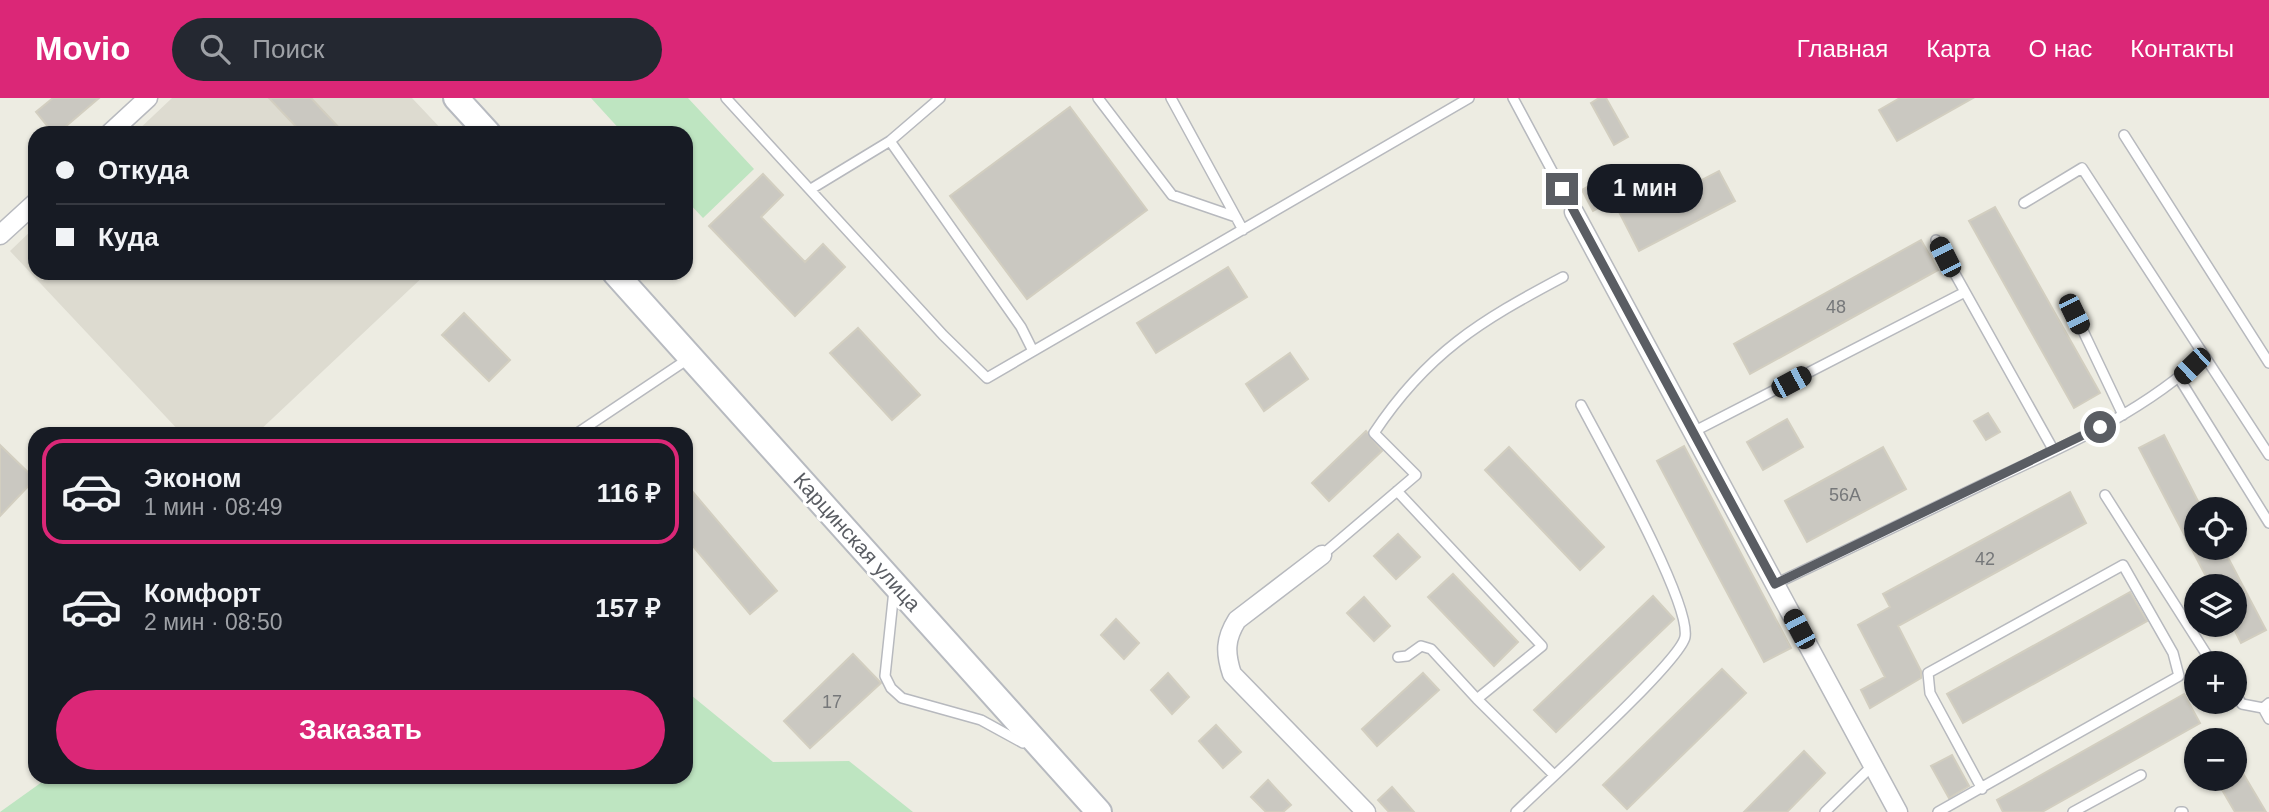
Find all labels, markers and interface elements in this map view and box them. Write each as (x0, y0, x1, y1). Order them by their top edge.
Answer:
search box (172, 18, 662, 81)
text: Movio (35, 30, 130, 67)
icon: search (196, 30, 234, 68)
text: Поиск (252, 34, 324, 64)
text: Главная (1797, 35, 1888, 62)
text: Карта (1926, 35, 1990, 62)
text: О нас (2028, 35, 2092, 62)
text: Контакты (2130, 35, 2234, 62)
text: Откуда (98, 155, 189, 185)
callout: 1 мин (1586, 164, 1702, 214)
route end (1546, 173, 1578, 205)
text: 1 мин (1613, 175, 1677, 201)
text: Куда (98, 222, 159, 252)
car (1927, 234, 1964, 280)
car (2056, 291, 2093, 337)
house number: 48 (1826, 297, 1846, 317)
car (2170, 344, 2215, 388)
car (1768, 363, 1815, 401)
route start (2084, 411, 2116, 443)
icon: car (60, 460, 123, 523)
text: Эконом (144, 463, 242, 493)
street label: Карцинская улица (789, 468, 926, 616)
text: 116 ₽ (597, 478, 661, 508)
house number: 56А (1829, 485, 1861, 505)
text: 1 мин · 08:49 (144, 494, 283, 520)
map controls (2184, 497, 2247, 791)
button: locate (2184, 497, 2247, 560)
house number: 42 (1975, 549, 1995, 569)
button: layers (2184, 574, 2247, 637)
icon: car (60, 575, 123, 638)
text: Комфорт (144, 578, 261, 608)
text: 157 ₽ (595, 593, 661, 623)
car (1780, 606, 1819, 652)
text: 2 мин · 08:50 (144, 609, 283, 635)
button: + (2184, 651, 2247, 714)
button: Заказать (56, 690, 665, 770)
house number: 17 (822, 692, 842, 712)
button: − (2184, 728, 2247, 791)

